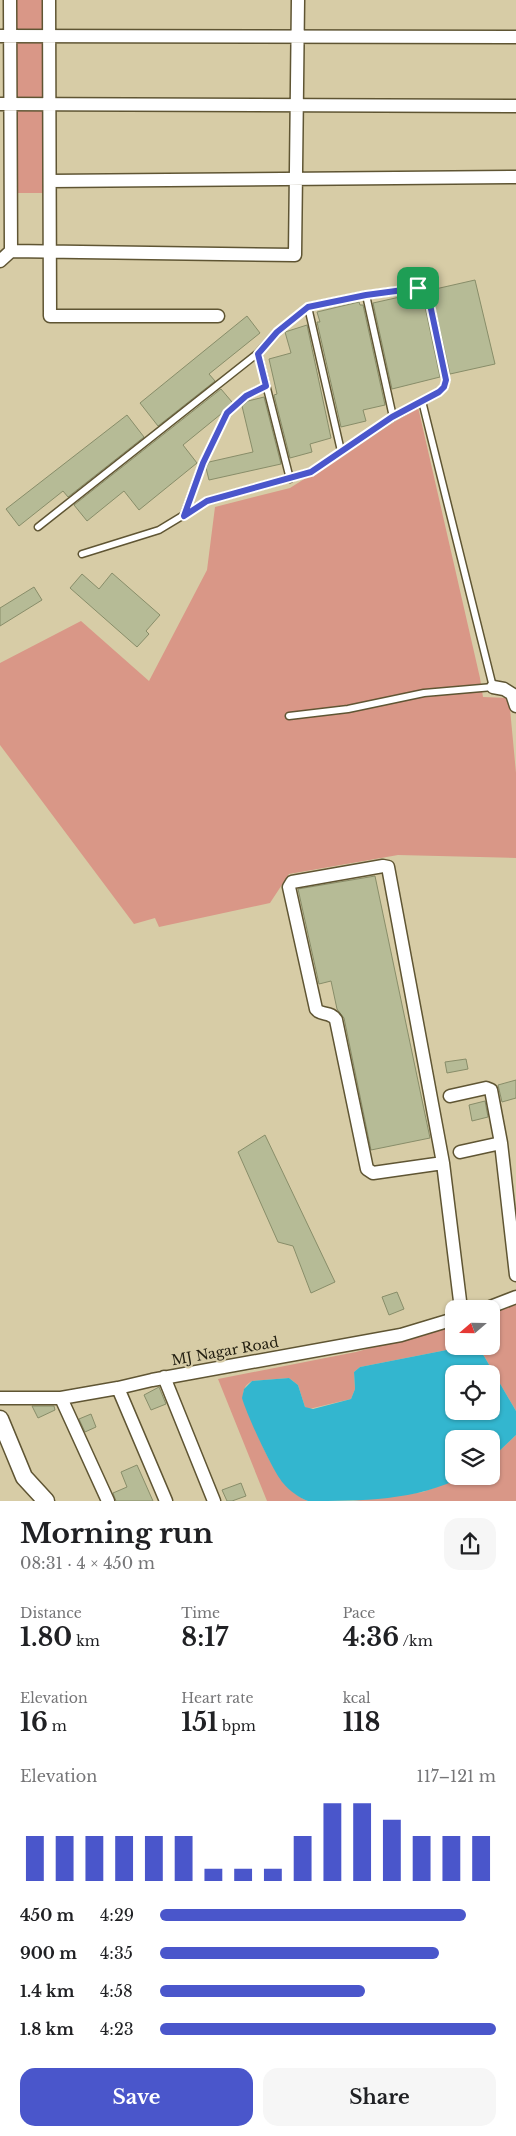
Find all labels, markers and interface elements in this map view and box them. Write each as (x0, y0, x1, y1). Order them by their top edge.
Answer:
pin (397, 267, 439, 309)
icon: arrive (404, 274, 432, 302)
north arrow (445, 1300, 500, 1355)
map controls (445, 1300, 500, 1485)
street label: MJ Nagar Road (170, 1333, 280, 1369)
button: locate (445, 1365, 500, 1420)
button: layers (445, 1430, 500, 1485)
text: Morning run (20, 1516, 213, 1551)
button: share (444, 1518, 496, 1570)
text: 08:31 · 4 × 450 m (20, 1553, 155, 1573)
text: Distance (20, 1604, 82, 1622)
text: Time (181, 1604, 220, 1622)
text: Pace (343, 1604, 375, 1622)
text: 1.80 (20, 1622, 72, 1653)
text: 8:17 (181, 1622, 228, 1653)
text: 4:36 (343, 1622, 399, 1653)
text: km (72, 1632, 100, 1650)
text: /km (399, 1632, 433, 1650)
text: Elevation (20, 1689, 88, 1707)
text: Heart rate (181, 1689, 253, 1707)
text: kcal (343, 1689, 371, 1707)
text: 16 (20, 1707, 48, 1738)
text: 151 (181, 1707, 218, 1738)
text: 118 (343, 1707, 380, 1738)
text: m (48, 1717, 67, 1735)
text: bpm (218, 1717, 256, 1735)
text: Elevation (20, 1766, 97, 1786)
text: 117–121 m (417, 1766, 496, 1786)
text: 450 m (20, 1905, 74, 1925)
text: 4:29 (100, 1905, 134, 1925)
text: 900 m (20, 1943, 77, 1963)
text: 4:35 (100, 1943, 133, 1963)
text: 1.4 km (20, 1981, 74, 2001)
text: 4:58 (100, 1981, 133, 2001)
text: 1.8 km (20, 2019, 74, 2039)
text: 4:23 (100, 2019, 134, 2039)
button: Save (20, 2068, 253, 2126)
button: Share (263, 2068, 496, 2126)

